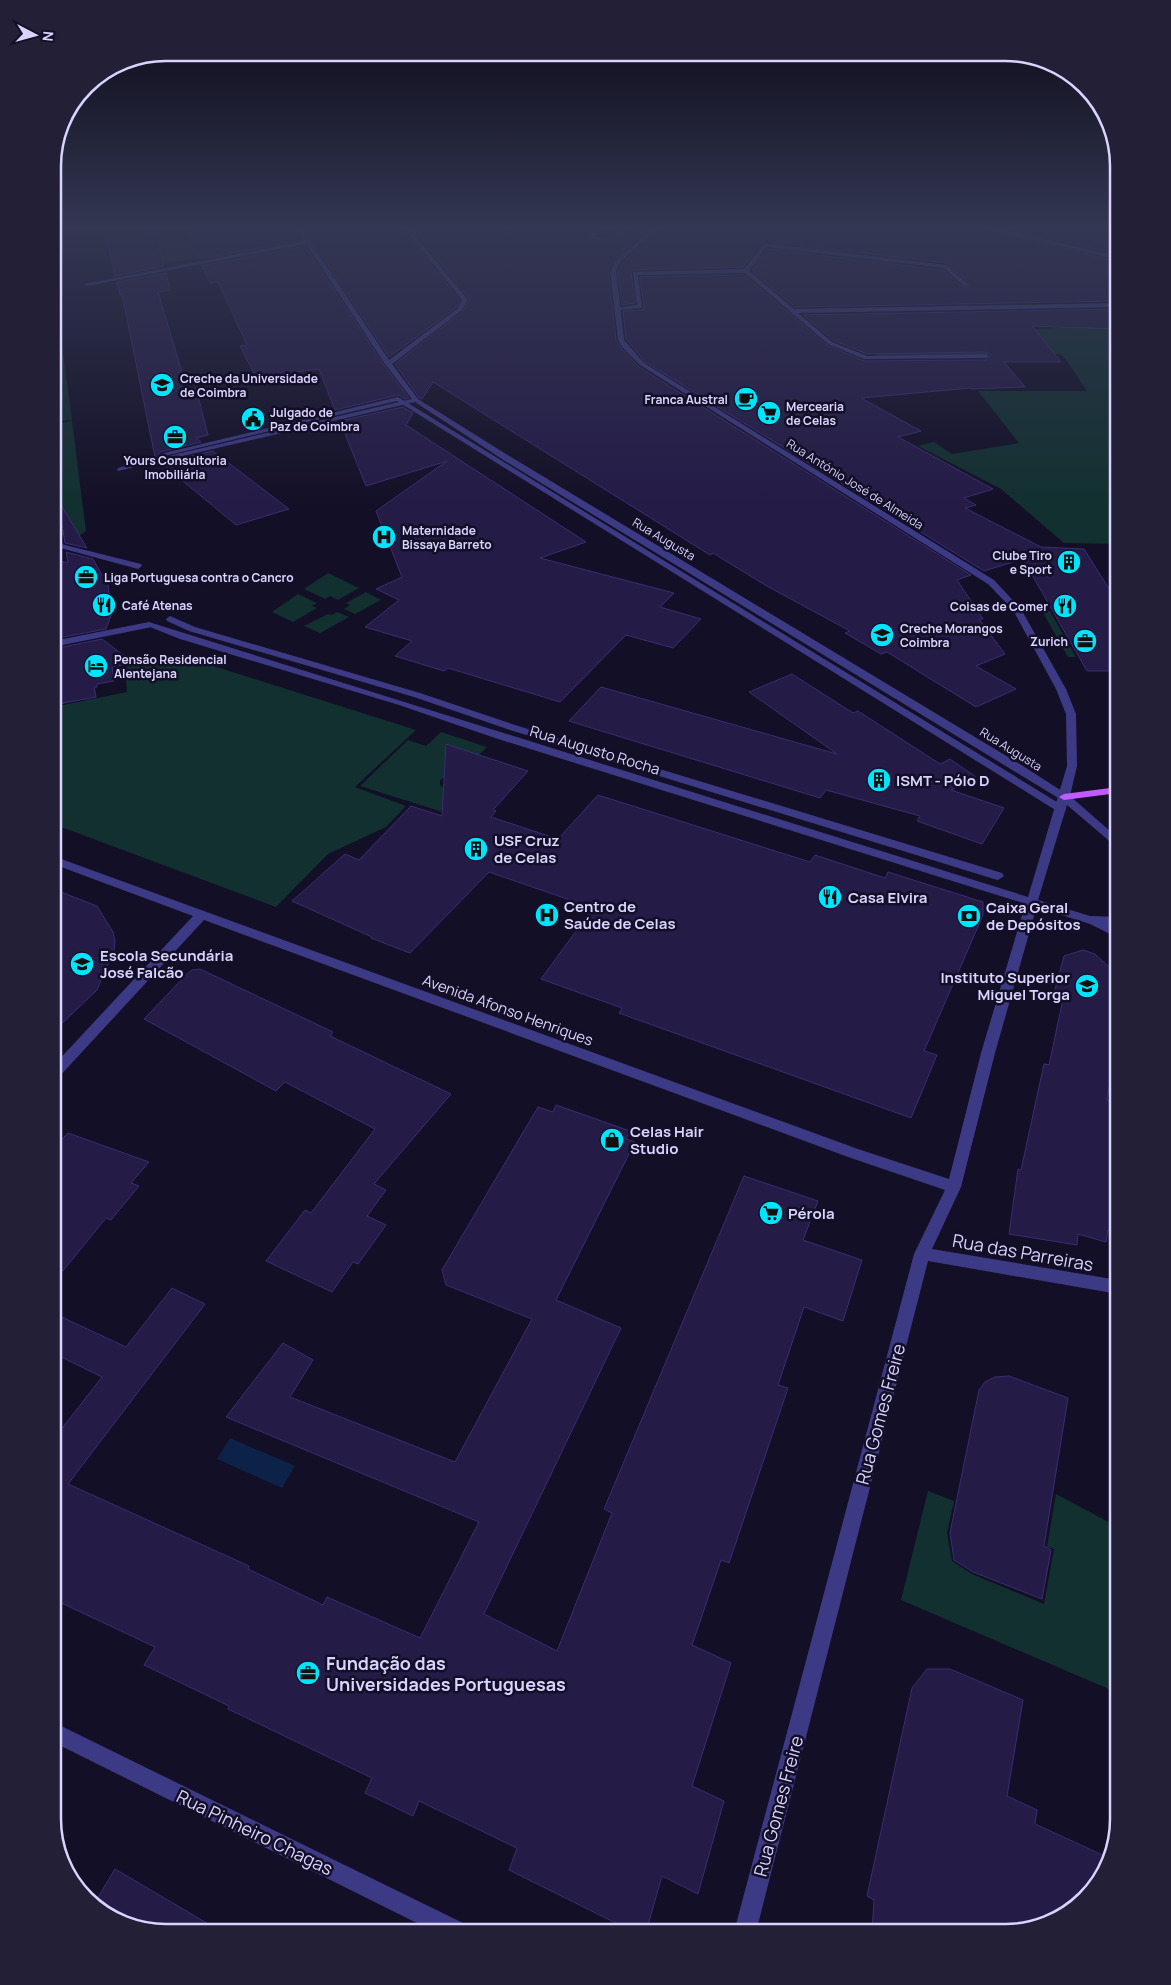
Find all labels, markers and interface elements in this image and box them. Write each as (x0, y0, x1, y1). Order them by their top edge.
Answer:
north arrow (10, 10, 60, 60)
text: N (38, 30, 58, 42)
place label: Creche da Universidade de Coimbra (180, 370, 318, 401)
school or university icon: Creche da Universidade de Coimbra (149, 372, 175, 398)
cafe icon: Franca Austral (733, 386, 759, 412)
place label: Franca Austral (644, 391, 728, 408)
place label: Mercearia de Celas (786, 398, 844, 429)
supermarket icon: Mercearia de Celas (756, 400, 782, 426)
place label: Julgado de Paz de Coimbra (270, 404, 360, 435)
public building icon: Julgado de Paz de Coimbra (240, 406, 266, 432)
office icon: Yours Consultoria Imobiliária (162, 424, 188, 450)
street label: Rua António José de Almeida (783, 435, 927, 533)
place label: Yours Consultoria Imobiliária (123, 452, 227, 483)
street label: Rua Augusta (629, 514, 699, 564)
place label: Maternidade Bissaya Barreto (402, 522, 492, 553)
hospital icon: Maternidade Bissaya Barreto (371, 524, 397, 550)
place label: Clube Tiro e Sport (993, 547, 1052, 578)
building icon: Clube Tiro e Sport (1056, 549, 1082, 575)
office icon: Liga Portuguesa contra o Cancro (73, 564, 99, 590)
place label: Liga Portuguesa contra o Cancro (104, 569, 294, 586)
restaurant icon: Café Atenas (91, 592, 117, 618)
restaurant icon: Coisas de Comer (1052, 593, 1078, 619)
place label: Café Atenas (122, 597, 193, 614)
place label: Coisas de Comer (950, 598, 1048, 615)
place label: Creche Morangos Coimbra (900, 620, 1003, 651)
school or university icon: Creche Morangos Coimbra (869, 622, 895, 648)
office icon: Zurich (1072, 628, 1098, 654)
place label: Zurich (1030, 633, 1068, 650)
place label: Pensão Residencial Alentejana (114, 651, 227, 682)
hotel icon: Pensão Residencial Alentejana (83, 653, 109, 679)
street label: Rua Augusto Rocha (527, 720, 663, 780)
street label: Rua Augusta (977, 723, 1045, 775)
building icon: ISMT - Pólo D (866, 767, 892, 793)
place label: ISMT - Pólo D (896, 770, 990, 791)
place label: USF Cruz de Celas (494, 830, 560, 868)
building icon: USF Cruz de Celas (463, 836, 489, 862)
restaurant icon: Casa Elvira (817, 884, 843, 910)
place label: Casa Elvira (848, 887, 927, 908)
place label: Centro de Saúde de Celas (564, 896, 676, 934)
place label: Caixa Geral de Depósitos (986, 897, 1081, 935)
hospital icon: Centro de Saúde de Celas (534, 902, 560, 928)
bank icon: Caixa Geral de Depósitos (956, 903, 982, 929)
place label: Escola Secundária José Falcão (100, 945, 233, 983)
school or university icon: Escola Secundária José Falcão (69, 951, 95, 977)
place label: Instituto Superior Miguel Torga (940, 967, 1070, 1005)
street label: Avenida Afonso Henriques (420, 969, 596, 1051)
school or university icon: Instituto Superior Miguel Torga (1074, 973, 1100, 999)
place label: Celas Hair Studio (630, 1121, 704, 1159)
shop icon: Celas Hair Studio (599, 1127, 625, 1153)
supermarket icon: Pérola (758, 1200, 784, 1226)
place label: Pérola (788, 1203, 835, 1224)
street label: Rua das Parreiras (951, 1228, 1095, 1276)
street label: Rua Gomes Freire (850, 1341, 910, 1487)
place label: Fundação das Universidades Portuguesas (326, 1651, 566, 1696)
office icon: Fundação das Universidades Portuguesas (295, 1660, 321, 1686)
street label: Rua Gomes Freire (748, 1733, 808, 1879)
street label: Rua Pinheiro Chagas (173, 1784, 337, 1880)

